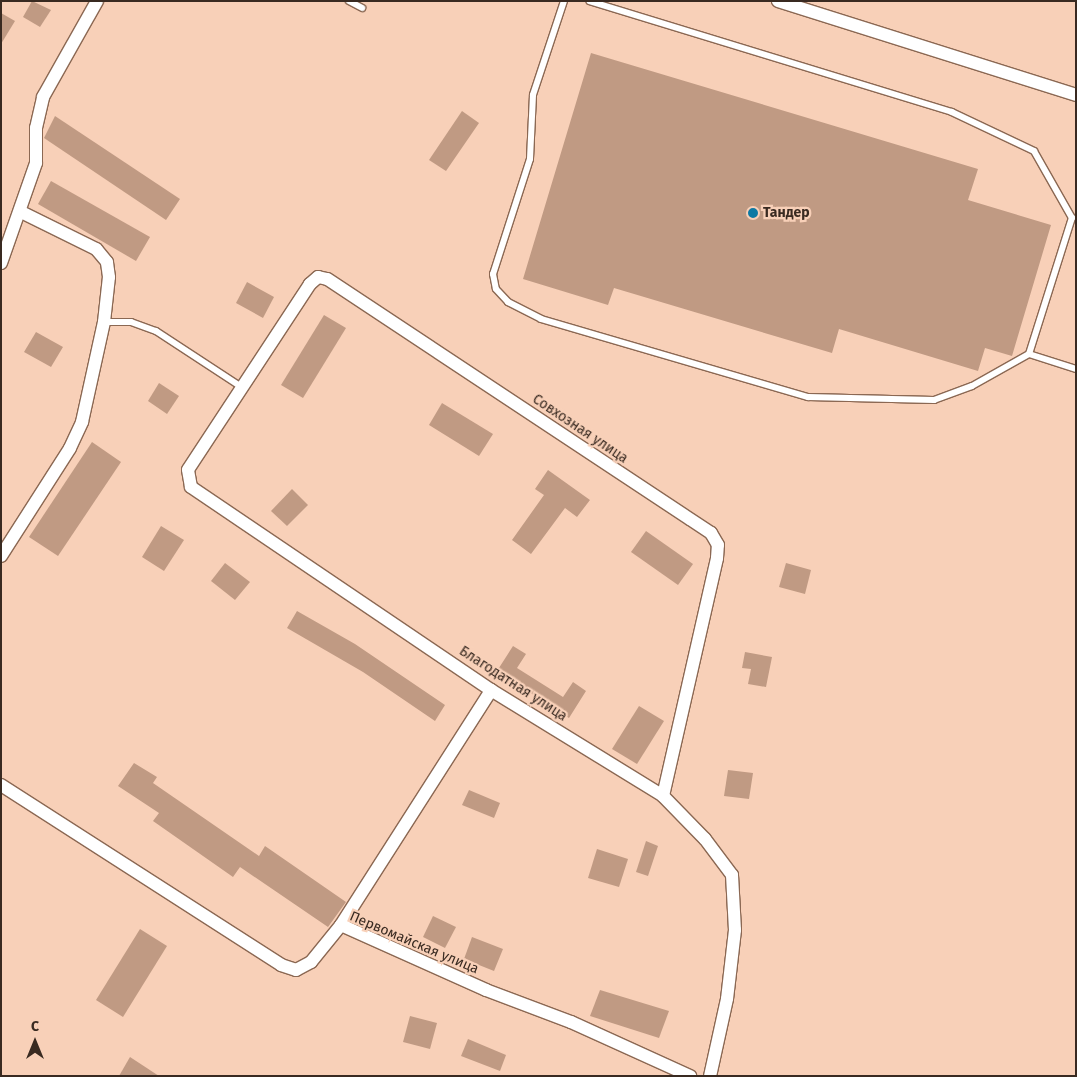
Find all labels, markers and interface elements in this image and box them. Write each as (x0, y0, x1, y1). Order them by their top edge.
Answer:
place label: Тандер (763, 205, 810, 221)
marker: Тандер (747, 207, 759, 219)
street label: Совхозная улица (529, 391, 631, 467)
street label: Благодатная улица (456, 643, 570, 725)
street label: Первомайская улица (347, 908, 481, 978)
north arrow (10, 1017, 60, 1067)
text: С (31, 1018, 39, 1035)

